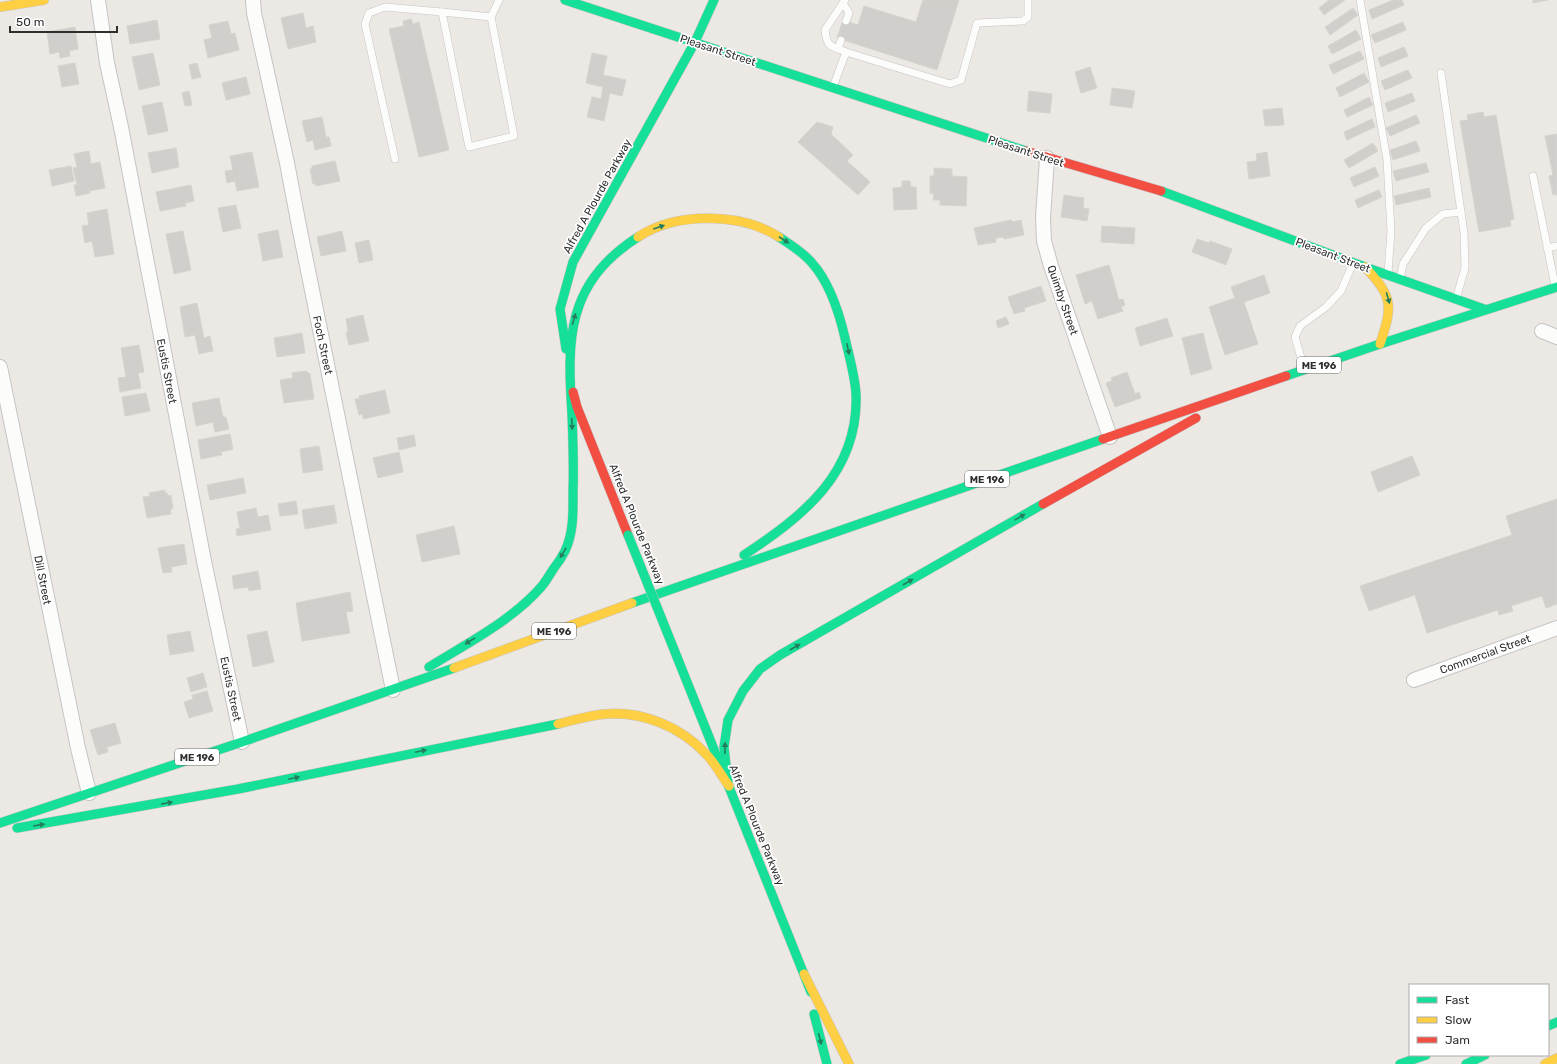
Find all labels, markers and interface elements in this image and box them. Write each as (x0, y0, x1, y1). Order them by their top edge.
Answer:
scale bar (10, 8, 117, 34)
text: 50 m (16, 15, 44, 29)
street label: Pleasant Street (678, 32, 758, 69)
street label: Pleasant Street (986, 133, 1066, 170)
street label: Alfred A Plourde Parkway (560, 137, 634, 256)
one-way arrow (654, 224, 666, 230)
street label: Pleasant Street (1294, 235, 1373, 276)
one-way arrow (778, 237, 790, 244)
street label: Quimby Street (1044, 263, 1081, 338)
one-way arrow (1385, 291, 1391, 304)
one-way arrow (571, 313, 577, 325)
street label: Foch Street (310, 314, 335, 376)
street label: Eustis Street (154, 338, 179, 405)
one-way arrow (845, 343, 851, 355)
road number: ME 196 (1297, 357, 1341, 373)
one-way arrow (569, 418, 575, 431)
street label: Alfred A Plourde Parkway (606, 462, 667, 586)
road number: ME 196 (965, 471, 1009, 487)
one-way arrow (1015, 513, 1026, 520)
one-way arrow (560, 547, 567, 559)
street label: Dill Street (31, 554, 54, 607)
one-way arrow (902, 578, 914, 585)
road number: ME 196 (532, 623, 576, 639)
street label: Commercial Street (1438, 632, 1533, 677)
one-way arrow (465, 637, 475, 645)
one-way arrow (789, 643, 801, 650)
street label: Eustis Street (217, 656, 244, 723)
one-way arrow (722, 741, 728, 754)
one-way arrow (415, 748, 428, 754)
road number: ME 196 (175, 749, 219, 765)
street label: Alfred A Plourde Parkway (726, 763, 787, 887)
one-way arrow (288, 775, 300, 781)
one-way arrow (161, 799, 173, 805)
one-way arrow (32, 822, 45, 828)
legend (1409, 984, 1549, 1056)
text: Fast (1445, 993, 1469, 1007)
text: Slow (1445, 1013, 1472, 1027)
one-way arrow (818, 1033, 824, 1045)
text: Jam (1445, 1033, 1470, 1047)

